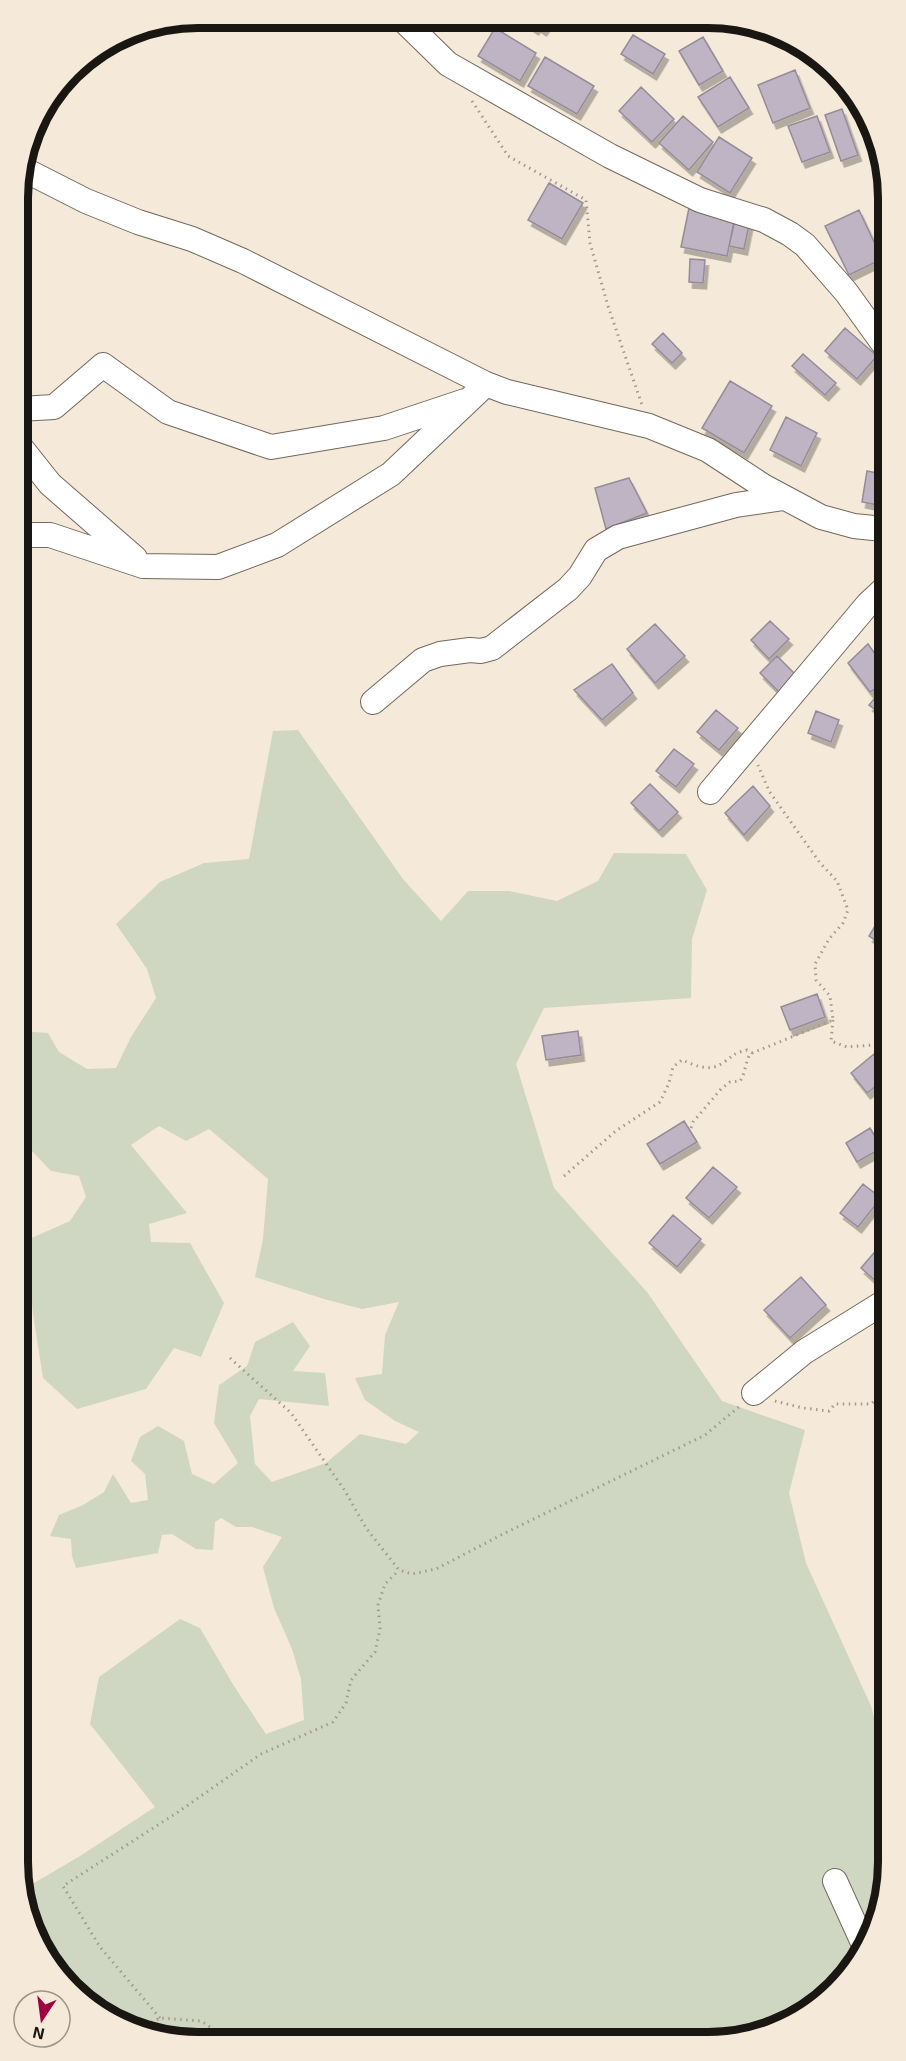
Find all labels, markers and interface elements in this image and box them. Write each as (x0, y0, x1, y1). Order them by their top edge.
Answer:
north arrow (12, 1989, 72, 2049)
text: N (31, 2024, 46, 2045)

